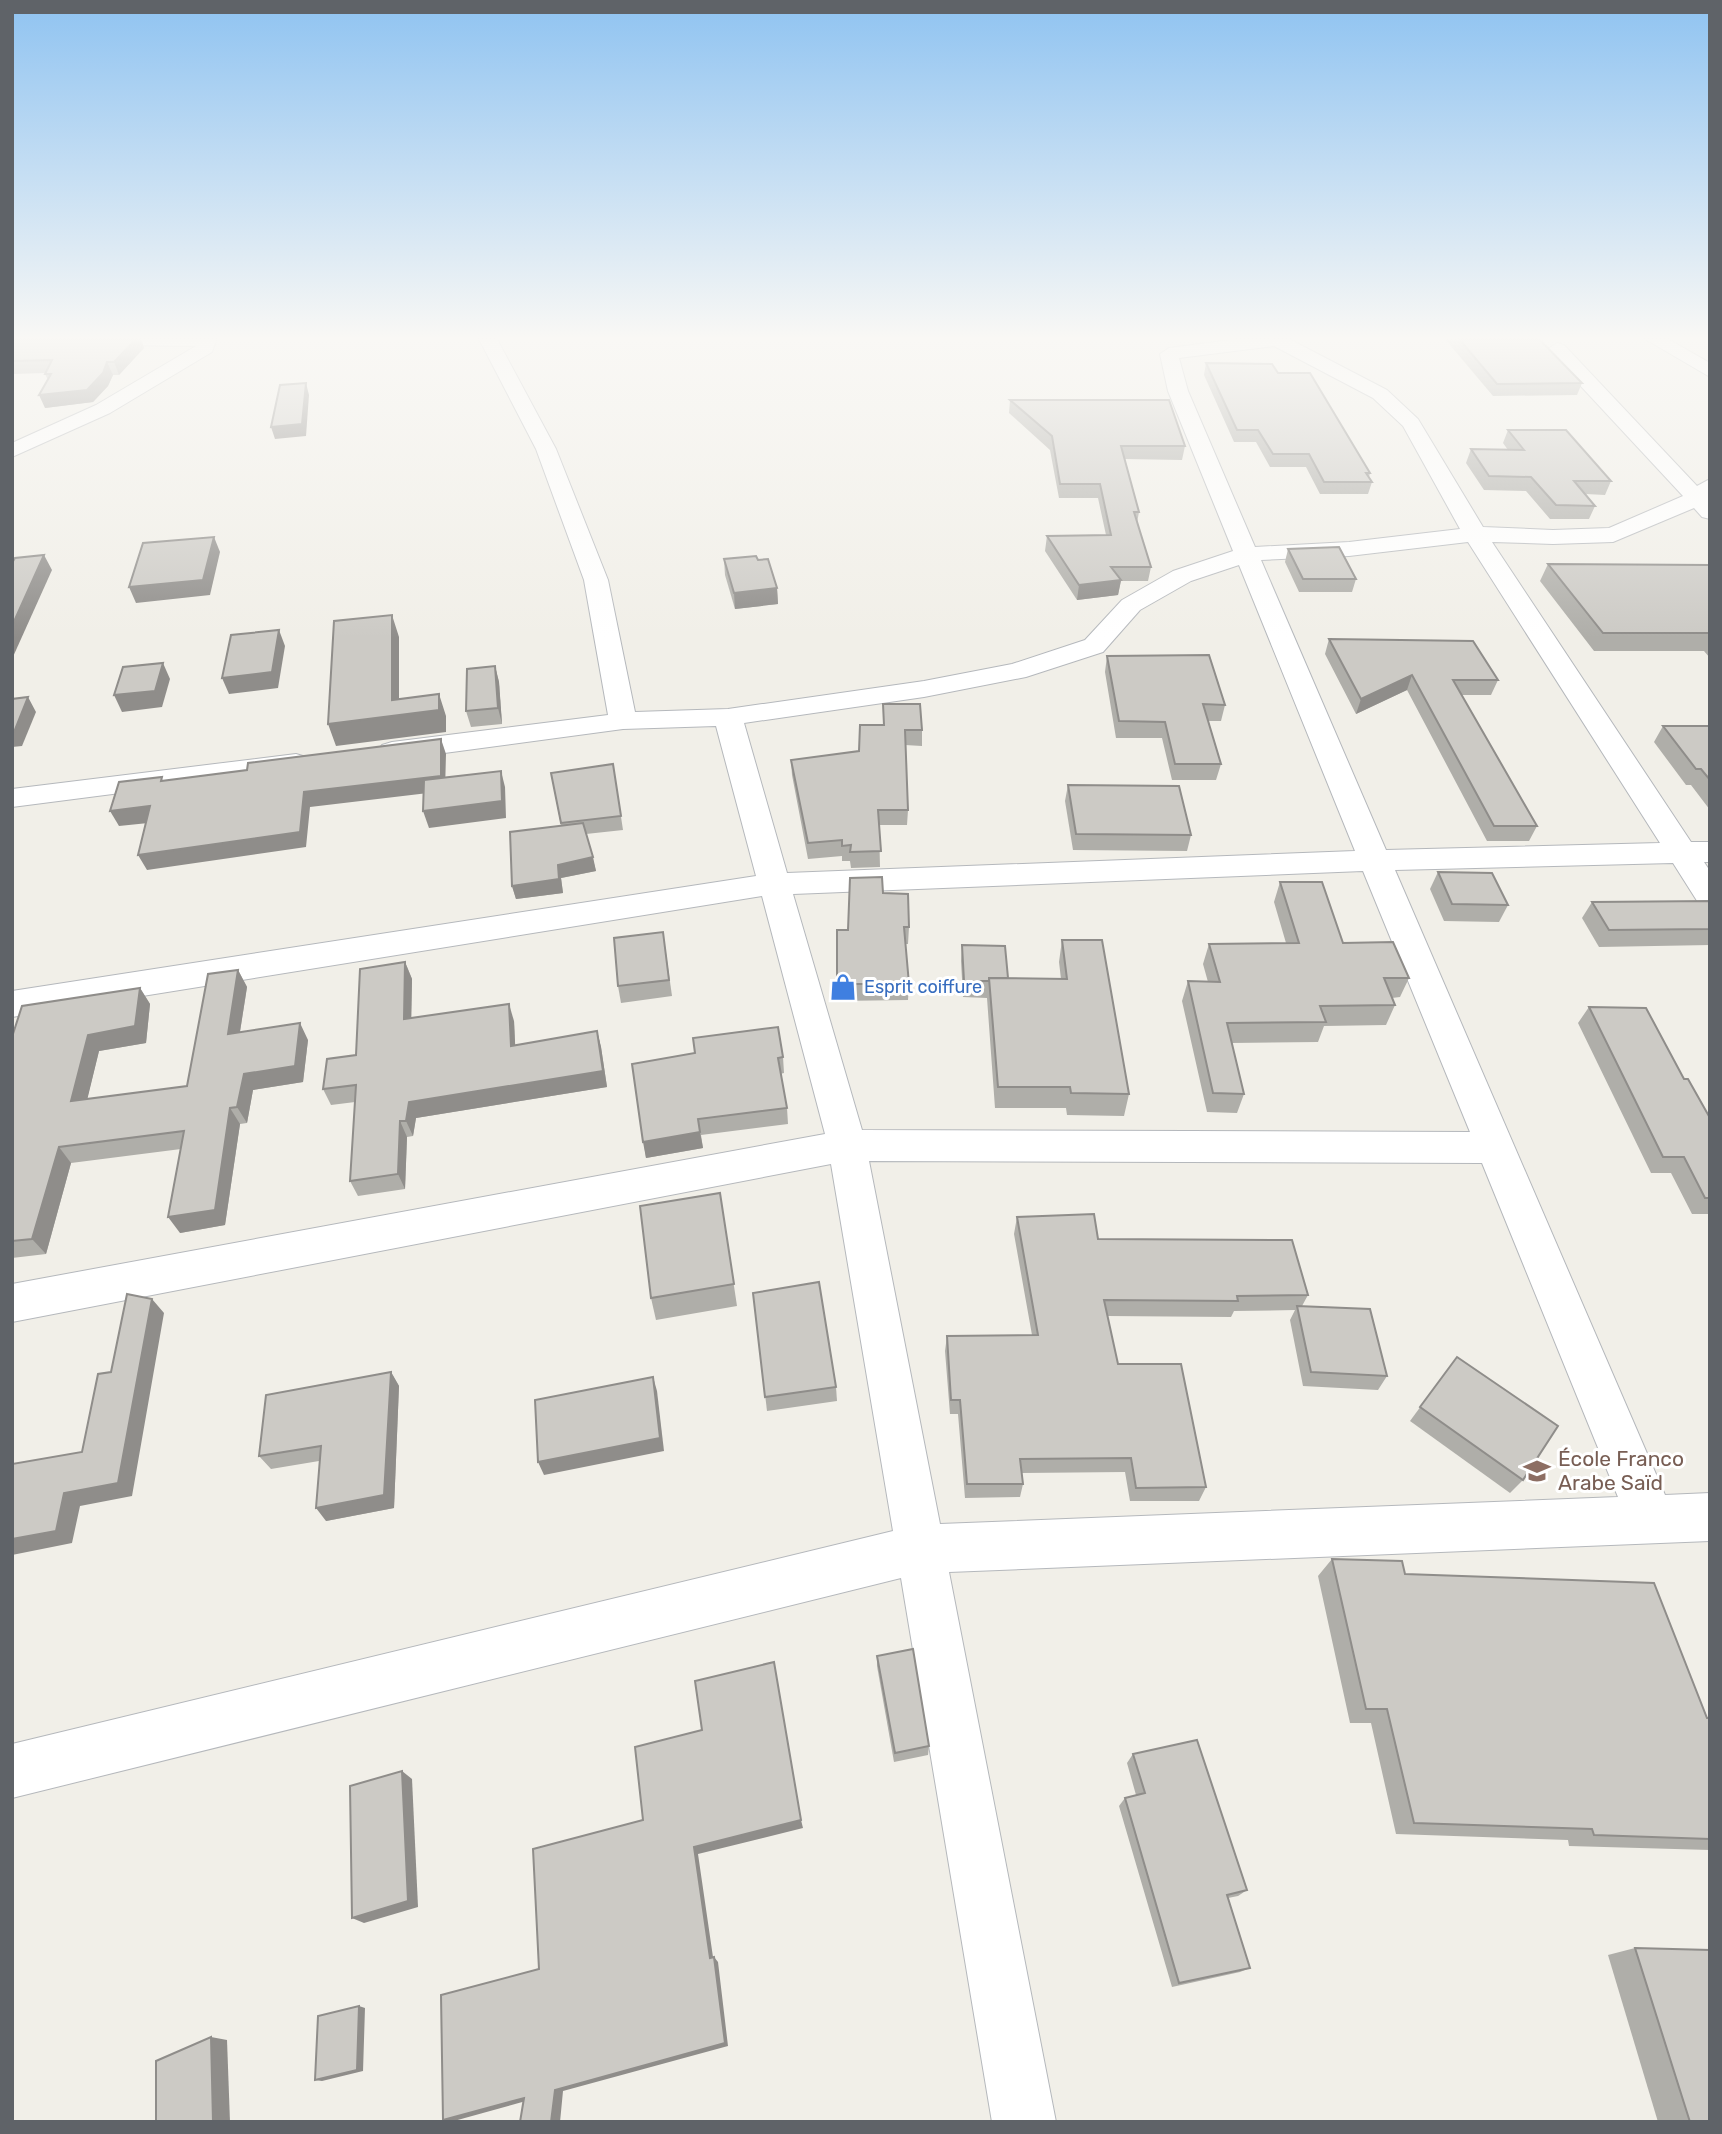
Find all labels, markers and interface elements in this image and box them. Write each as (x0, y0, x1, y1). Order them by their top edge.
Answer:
shop icon: Esprit coiffure (828, 972, 858, 1002)
place label: Esprit coiffure (864, 976, 982, 998)
place label: École Franco Arabe Saïd (1558, 1446, 1684, 1495)
school or university icon: École Franco Arabe Saïd (1522, 1456, 1552, 1486)

